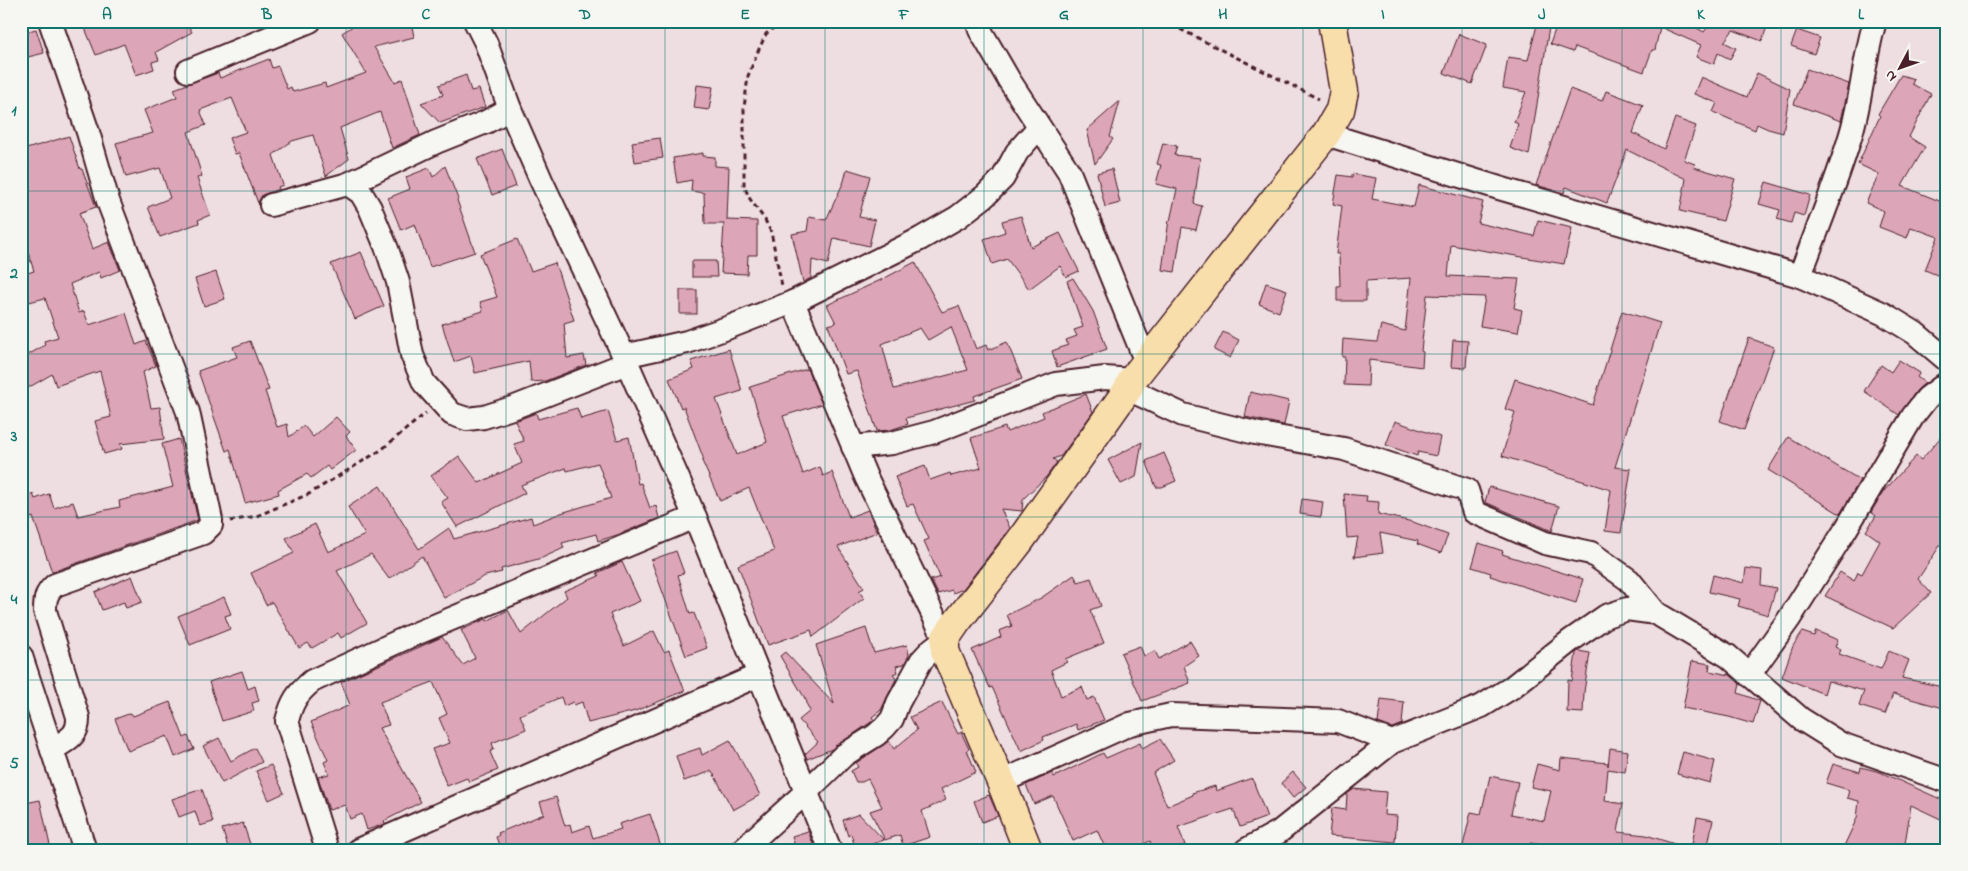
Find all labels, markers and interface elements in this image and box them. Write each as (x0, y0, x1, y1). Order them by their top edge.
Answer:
text: A (102, 3, 112, 27)
text: B (261, 3, 273, 27)
text: C (422, 3, 431, 27)
text: D (578, 3, 591, 27)
text: E (740, 3, 750, 27)
text: F (898, 3, 910, 27)
text: G (1059, 3, 1069, 27)
text: H (1218, 3, 1228, 27)
text: I (1381, 3, 1385, 27)
text: J (1538, 3, 1546, 27)
text: K (1697, 3, 1706, 27)
text: L (1858, 3, 1865, 27)
north arrow (1876, 42, 1926, 92)
text: N (1880, 65, 1902, 86)
text: 1 (11, 99, 17, 123)
text: 2 (9, 262, 18, 286)
text: 3 (10, 425, 18, 449)
text: 4 (10, 588, 18, 612)
text: 5 (9, 752, 19, 776)

